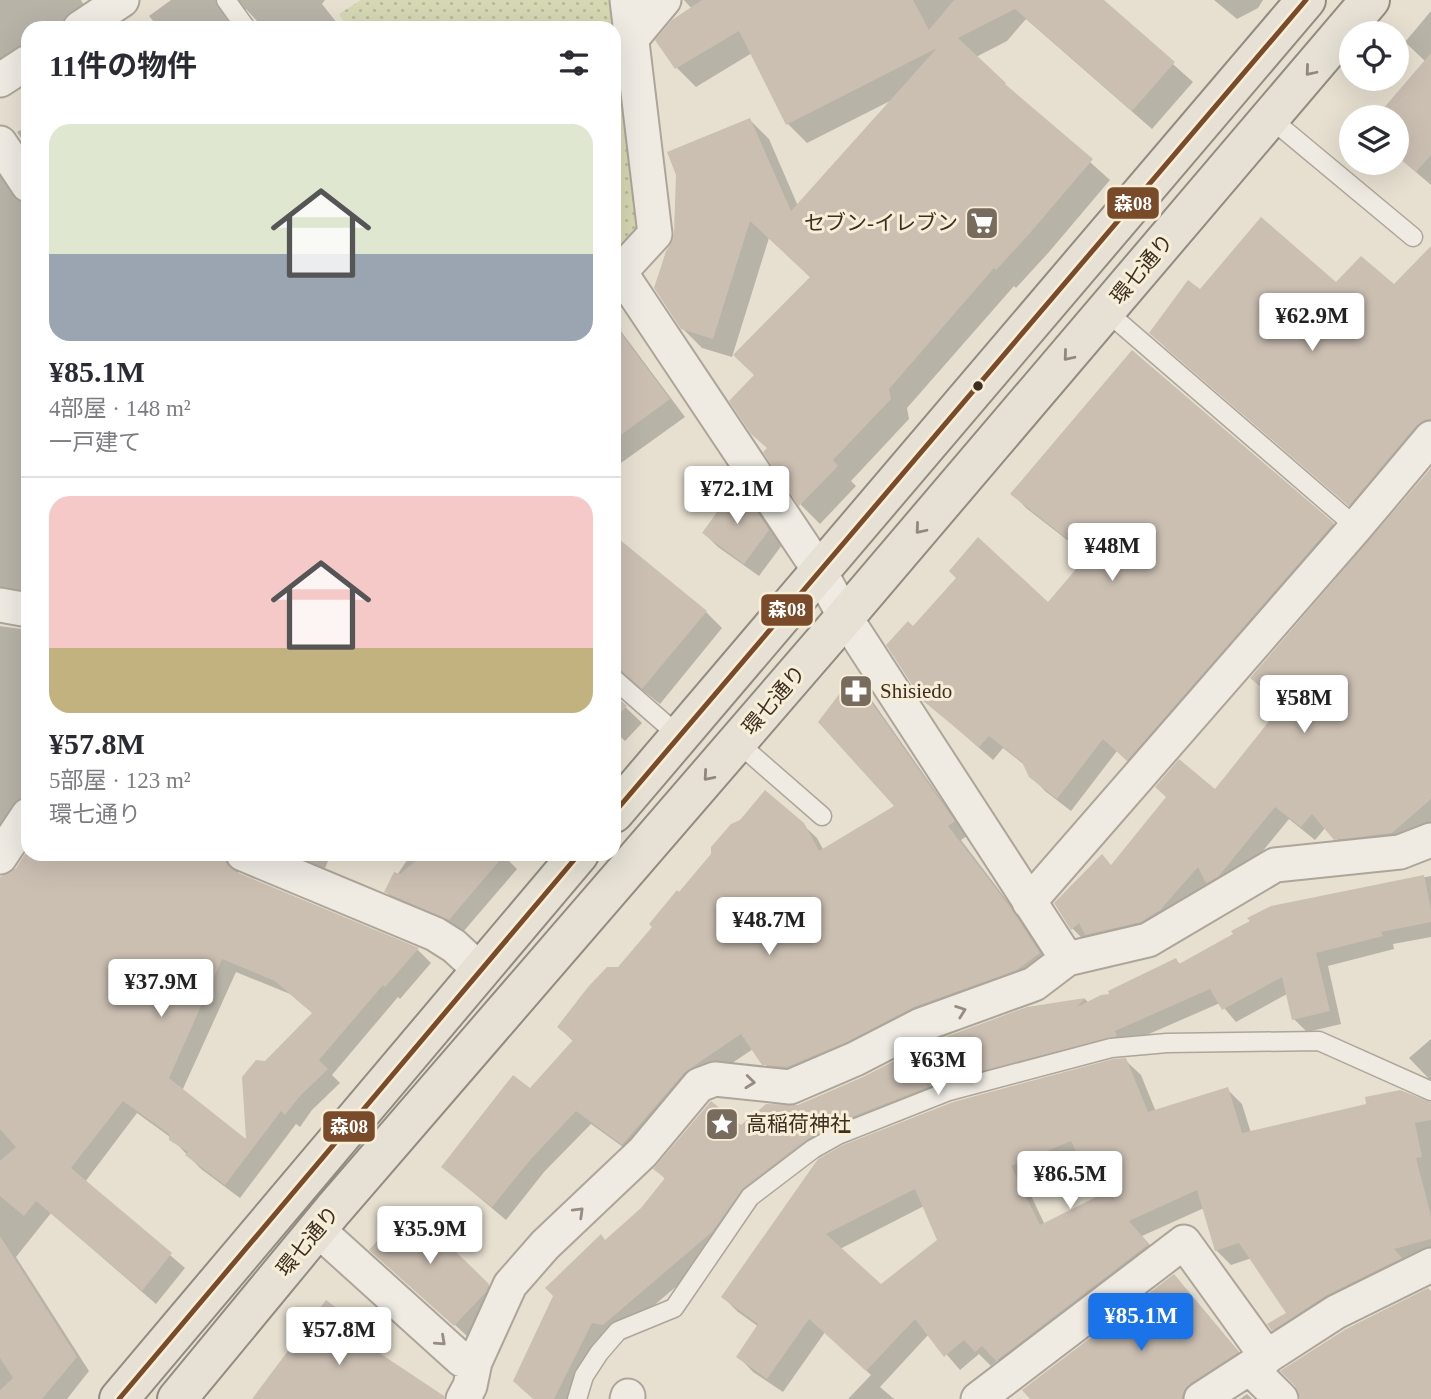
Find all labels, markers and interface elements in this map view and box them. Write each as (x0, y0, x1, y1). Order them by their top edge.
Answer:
map controls (1339, 21, 1409, 175)
button: locate (1339, 21, 1409, 91)
icon: filters (555, 44, 593, 82)
text: 11件の物件 (49, 49, 197, 82)
one-way arrow (1306, 62, 1318, 75)
button: layers (1339, 105, 1409, 175)
icon: home (258, 170, 384, 296)
line badge: 森08 (1106, 186, 1160, 220)
text: 森08 (1114, 193, 1152, 214)
supermarket icon: セブン-イレブン (963, 204, 1001, 242)
place label: セブン-イレブン (804, 211, 958, 235)
street label: 環七通り (1106, 229, 1178, 309)
pin: ¥62.9M (1255, 294, 1369, 353)
text: ¥62.9M (1275, 303, 1349, 328)
one-way arrow (1064, 348, 1076, 361)
text: ¥85.1M (49, 355, 145, 388)
unlabelled marker (971, 379, 985, 393)
text: 4部屋 · 148 m² (49, 396, 191, 421)
text: 一戸建て (49, 430, 141, 455)
pin: ¥72.1M (680, 466, 794, 526)
text: ¥72.1M (700, 476, 774, 501)
one-way arrow (916, 521, 928, 534)
pin: ¥48M (1071, 524, 1153, 583)
text: ¥48M (1084, 533, 1140, 558)
icon: home (258, 542, 384, 668)
line badge: 森08 (760, 593, 814, 627)
text: 森08 (768, 599, 806, 620)
street label: 環七通り (737, 660, 811, 740)
pharmacy icon: Shisiedo (837, 672, 875, 710)
pin: ¥58M (1263, 676, 1345, 735)
place label: Shisiedo (880, 679, 952, 703)
text: ¥58M (1276, 685, 1332, 710)
text: ¥57.8M (49, 727, 145, 760)
text: 5部屋 · 123 m² (49, 768, 191, 793)
one-way arrow (703, 768, 716, 781)
text: 環七通り (49, 802, 141, 827)
pin: ¥48.7M (712, 898, 826, 957)
text: ¥48.7M (732, 907, 806, 932)
pin: ¥37.9M (104, 960, 218, 1019)
text: ¥37.9M (124, 969, 198, 994)
one-way arrow (955, 1005, 967, 1019)
pin: ¥63M (897, 1038, 979, 1097)
text: ¥63M (910, 1047, 966, 1072)
one-way arrow (745, 1075, 756, 1090)
place icon: 高稲荷神社 (703, 1105, 741, 1143)
line badge: 森08 (322, 1110, 376, 1143)
place label: 高稲荷神社 (746, 1112, 851, 1136)
text: 森08 (330, 1116, 368, 1137)
pin: ¥86.5M (1013, 1152, 1127, 1211)
text: ¥86.5M (1033, 1161, 1107, 1186)
street label: 環七通り (272, 1201, 344, 1281)
pin: ¥35.9M (373, 1206, 487, 1266)
one-way arrow (571, 1208, 584, 1221)
text: ¥35.9M (393, 1216, 467, 1241)
pin: ¥85.1M (1084, 1294, 1198, 1353)
text: ¥85.1M (1104, 1303, 1178, 1328)
pin: ¥57.8M (282, 1308, 396, 1367)
text: ¥57.8M (302, 1317, 376, 1342)
one-way arrow (433, 1332, 446, 1345)

